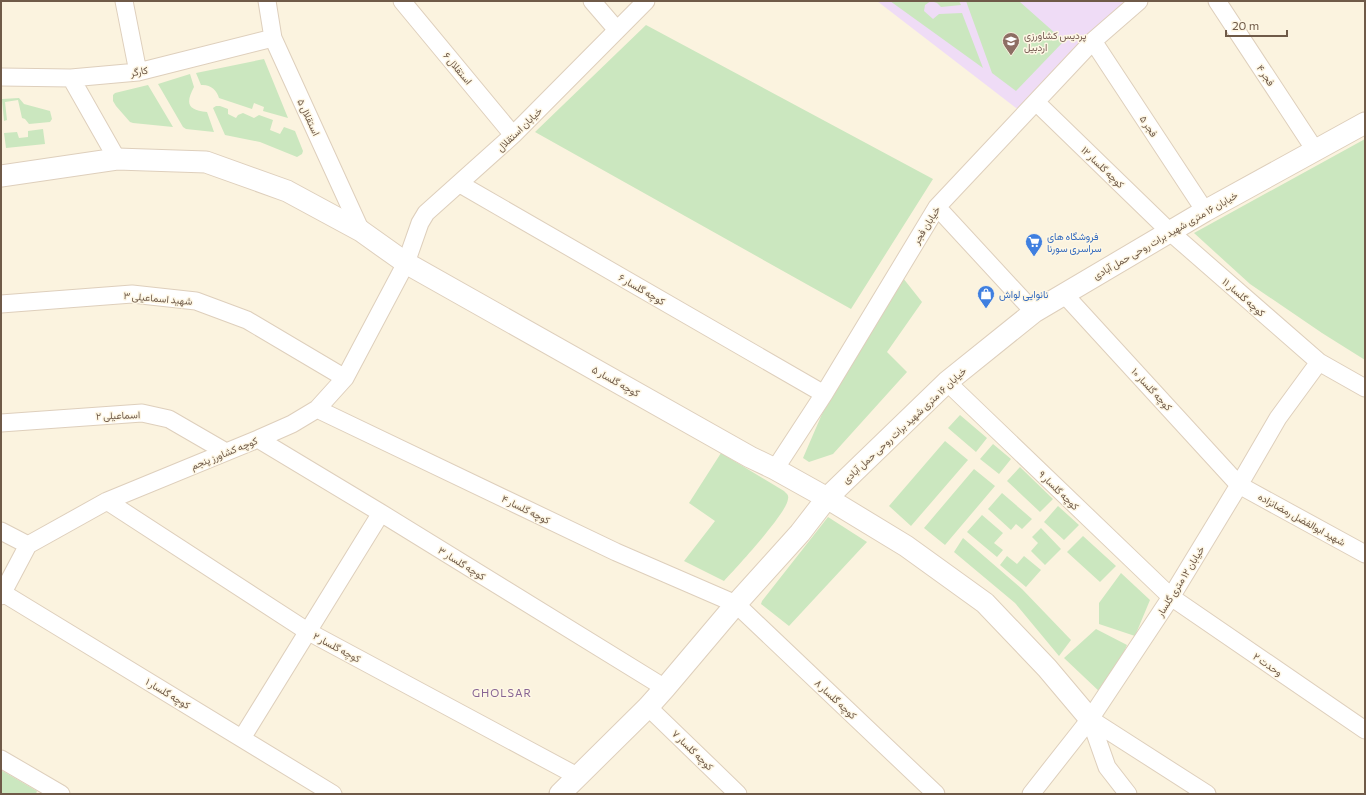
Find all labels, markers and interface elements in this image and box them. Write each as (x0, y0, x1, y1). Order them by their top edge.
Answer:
scale bar (1226, 12, 1287, 38)
text: 20 m (1232, 18, 1259, 32)
place label: پردیس کشاورزی اردبیل (1024, 29, 1086, 54)
school or university icon: پردیس کشاورزی اردبیل (1001, 31, 1021, 56)
street label: استقلال ۶ (441, 49, 475, 87)
street label: فجر ۴ (1254, 62, 1278, 89)
street label: کارگر (128, 63, 150, 80)
street label: استقلال ۵ (295, 97, 323, 137)
street label: خیابان استقلال (494, 104, 545, 154)
street label: فجر ۵ (1137, 113, 1161, 140)
street label: کوچه گلسار ۱۲ (1078, 144, 1127, 192)
street label: خیابان ۱۶ متری شهید برات روحی حمل آبادی (1091, 188, 1240, 282)
street label: خیابان فجر (909, 204, 943, 248)
place label: فروشگاه های سراسری سورنا (1047, 230, 1102, 255)
supermarket icon: فروشگاه های سراسری سورنا (1024, 232, 1044, 257)
street label: کوچه گلسار ۶ (616, 271, 668, 309)
street label: کوچه گلسار ۱۱ (1219, 275, 1268, 321)
shop icon: نانوایی لواش (976, 284, 996, 309)
place label: نانوایی لواش (999, 288, 1049, 301)
street label: شهید اسماعیلی ۳ (123, 289, 193, 308)
street label: کوچه گلسار ۵ (589, 363, 642, 401)
street label: خیابان ۱۶ متری شهید برات روحی حمل آبادی (840, 364, 969, 486)
street label: کوچه گلسار ۱۰ (1128, 365, 1175, 415)
street label: اسماعیلی ۲ (96, 408, 140, 423)
street label: کوچه کشاورز پنجم (189, 434, 260, 474)
street label: کوچه گلسار ۹ (1035, 468, 1082, 514)
street label: شهید ابوالفضل رمضانزاده (1256, 490, 1348, 549)
street label: کوچه گلسار ۴ (499, 492, 553, 528)
street label: خیابان ۱۲ متری گلسار (1153, 543, 1208, 620)
street label: کوچه گلسار ۳ (435, 544, 488, 584)
street label: کوچه گلسار ۲ (310, 630, 363, 667)
street label: وحدت ۲ (1251, 650, 1285, 679)
street label: کوچه گلسار ۱ (143, 675, 193, 713)
street label: کوچه گلسار ۸ (811, 677, 860, 723)
district label: GHOLSAR (472, 686, 532, 699)
street label: کوچه گلسار ۷ (669, 727, 716, 774)

